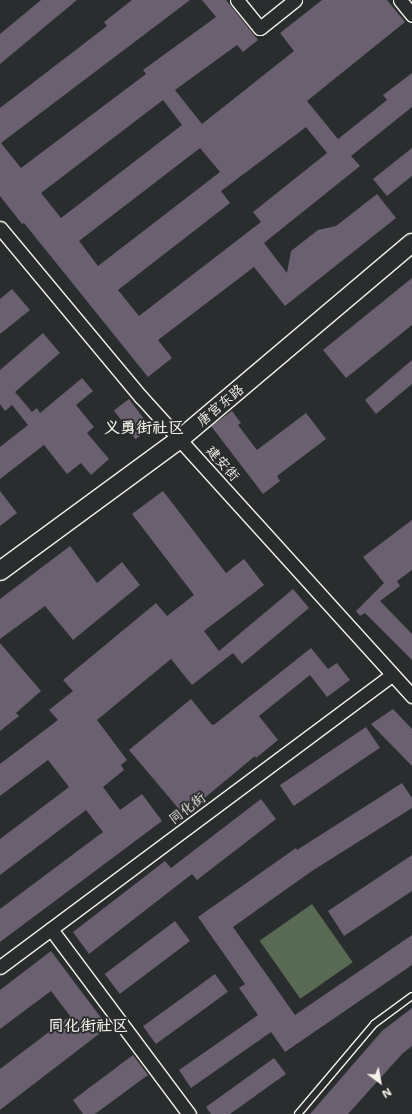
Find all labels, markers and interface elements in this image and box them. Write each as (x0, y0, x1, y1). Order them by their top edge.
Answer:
street label: 唐宫东路 (193, 381, 247, 429)
district label: 义勇街社区 (104, 418, 184, 438)
street label: 建安街 (203, 442, 243, 484)
street label: 同化街 (165, 789, 209, 827)
district label: 同化街社区 (48, 1016, 128, 1036)
north arrow (360, 1062, 400, 1102)
text: N (379, 1084, 394, 1101)

